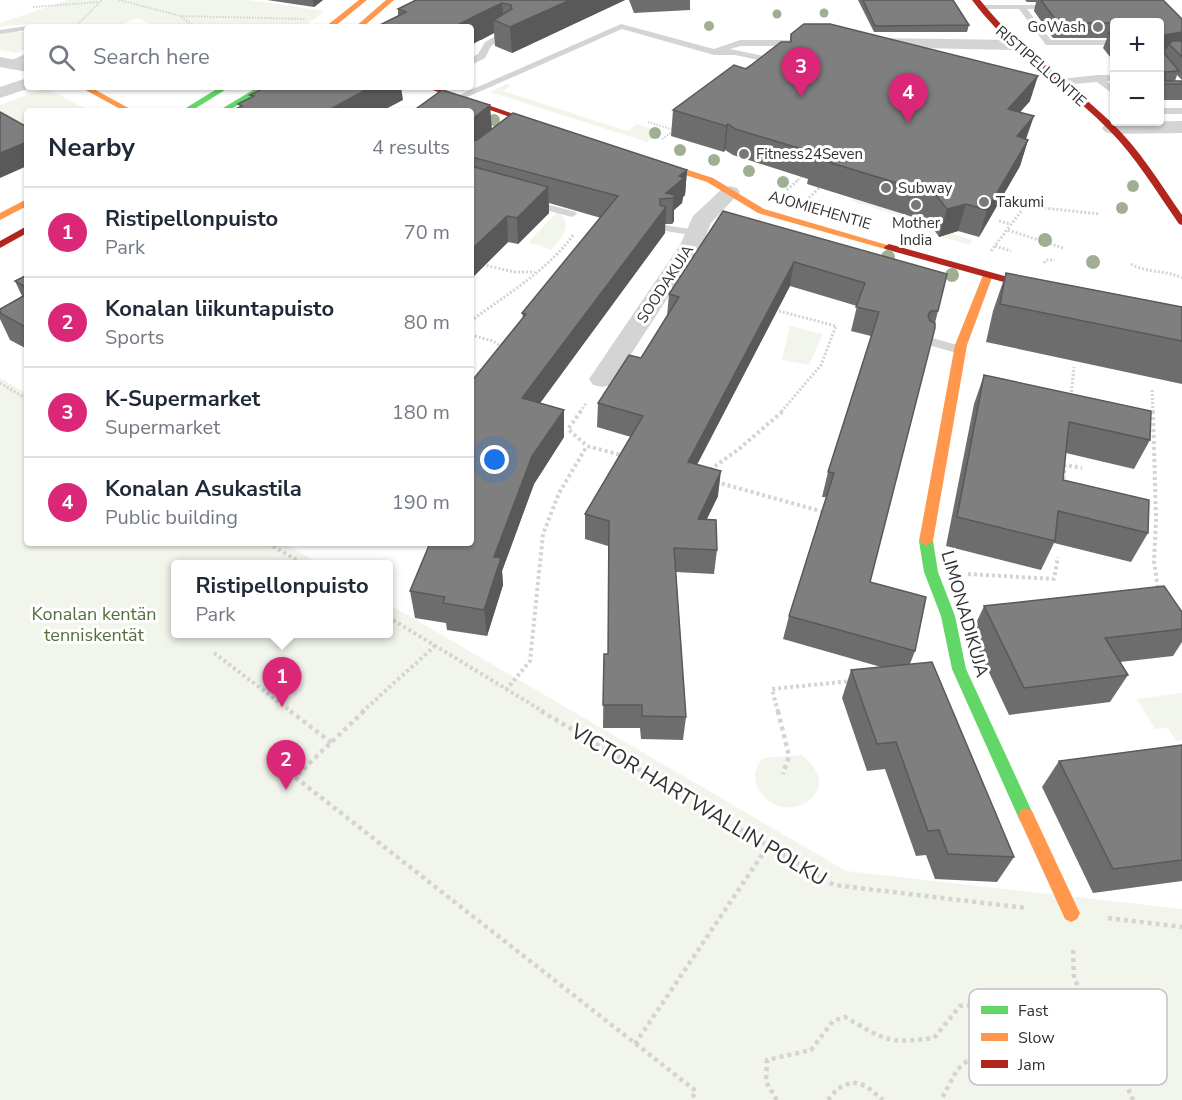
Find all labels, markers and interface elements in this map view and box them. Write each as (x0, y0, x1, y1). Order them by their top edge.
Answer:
place label: GoWash (1027, 17, 1086, 37)
map controls (1110, 18, 1164, 126)
button: + (1110, 18, 1164, 72)
marker: GoWash (1091, 20, 1105, 34)
street label: RISTIPELLONTIE (991, 21, 1091, 111)
search box (24, 24, 474, 90)
icon: search (45, 41, 78, 74)
text: Search here (93, 42, 210, 72)
pin: 3 (782, 48, 820, 97)
button: − (1110, 72, 1164, 126)
pin: 4 (888, 74, 928, 123)
text: Nearby (48, 130, 135, 165)
text: 4 results (372, 134, 450, 161)
place label: Fitness24Seven (756, 144, 863, 164)
marker: Fitness24Seven (737, 147, 751, 161)
place label: Subway (898, 178, 953, 198)
marker: Subway (879, 181, 893, 195)
street label: AJOMIEHENTIE (766, 186, 874, 234)
place label: Takumi (996, 192, 1044, 212)
marker: Takumi (977, 195, 991, 209)
marker: Mother India (909, 198, 923, 212)
text: Ristipellonpuisto (105, 204, 278, 234)
place label: Mother India (892, 213, 941, 250)
text: 1 (62, 219, 74, 246)
text: 70 m (404, 219, 450, 246)
text: Park (105, 234, 145, 261)
street label: SOODAKUJA (632, 241, 698, 327)
text: Konalan liikuntapuisto (105, 294, 334, 324)
text: 2 (62, 309, 74, 336)
text: 80 m (404, 309, 450, 336)
text: Sports (105, 324, 164, 351)
text: K-Supermarket (105, 384, 260, 414)
text: 3 (62, 399, 74, 426)
text: 180 m (392, 399, 450, 426)
text: Supermarket (105, 414, 220, 441)
your location (480, 445, 509, 474)
text: Konalan Asukastila (105, 474, 302, 504)
text: 4 (62, 489, 74, 516)
text: 190 m (392, 489, 450, 516)
text: Public building (105, 504, 238, 531)
street label: LIMONADIKUJA (935, 548, 995, 680)
popup (171, 560, 393, 638)
text: Ristipellonpuisto (195, 571, 369, 601)
text: Park (195, 601, 235, 628)
park label: Konalan kentän tenniskentät (31, 602, 157, 647)
pin: 1 (262, 658, 302, 707)
street label: VICTOR HARTWALLIN POLKU (565, 717, 832, 893)
pin: 2 (266, 740, 306, 790)
legend (969, 989, 1167, 1085)
text: Fast (1018, 1000, 1049, 1022)
text: Slow (1018, 1027, 1055, 1049)
text: Jam (1017, 1054, 1045, 1076)

